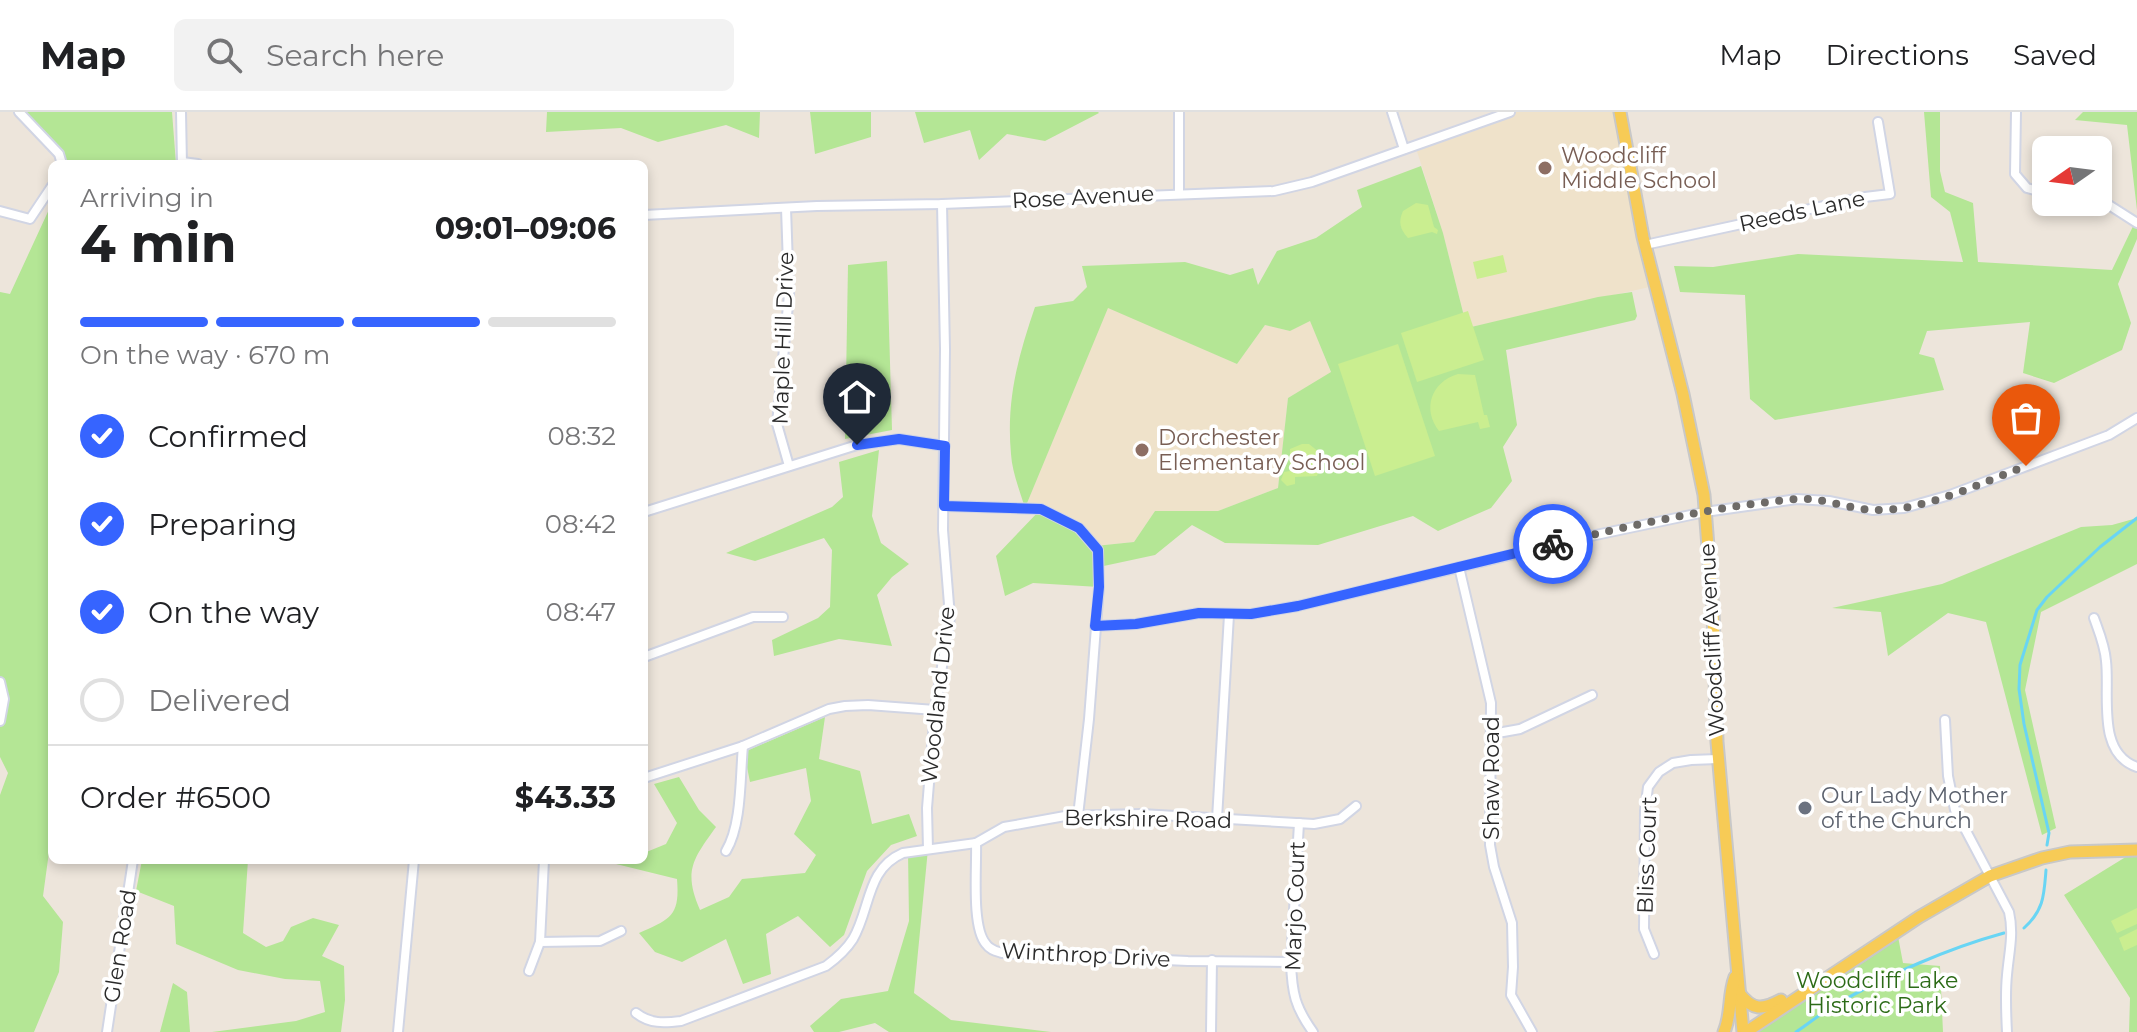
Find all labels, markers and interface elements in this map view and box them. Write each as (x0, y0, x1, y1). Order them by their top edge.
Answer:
search box (174, 19, 734, 91)
text: Map (40, 32, 126, 79)
icon: search (202, 33, 246, 77)
text: Search here (266, 37, 444, 74)
text: Map (1719, 38, 1781, 72)
text: Directions (1825, 38, 1969, 72)
text: Saved (2013, 38, 2097, 72)
north arrow (2032, 136, 2112, 216)
map controls (2032, 136, 2112, 216)
place label: Woodcliff Middle School (1561, 142, 1717, 194)
marker: Woodcliff Middle School (1536, 159, 1554, 177)
street label: Rose Avenue (1011, 180, 1155, 214)
text: Arriving in (80, 182, 214, 214)
street label: Reeds Lane (1737, 184, 1867, 238)
text: 09:01–09:06 (435, 210, 616, 247)
text: 4 min (80, 212, 237, 275)
street label: Maple Hill Drive (766, 251, 800, 425)
text: On the way · 670 m (80, 339, 330, 371)
pin (823, 363, 891, 445)
icon: home (835, 375, 879, 419)
pin (1992, 384, 2060, 466)
icon: bag (2004, 396, 2048, 440)
icon: check (80, 414, 124, 458)
text: Confirmed (148, 418, 308, 455)
text: 08:32 (547, 420, 616, 452)
place label: Dorchester Elementary School (1158, 424, 1365, 476)
marker: Dorchester Elementary School (1133, 441, 1151, 459)
icon: check (80, 502, 124, 546)
courier (1513, 504, 1593, 584)
text: Preparing (148, 506, 297, 543)
text: 08:42 (545, 508, 616, 540)
icon: bike (1531, 522, 1575, 566)
street label: Woodcliff Avenue (1693, 543, 1731, 737)
icon: check (80, 590, 124, 634)
text: On the way (148, 594, 319, 631)
text: 08:47 (545, 596, 616, 628)
street label: Woodland Drive (915, 605, 961, 785)
text: Delivered (148, 682, 291, 719)
street label: Shaw Road (1478, 716, 1505, 840)
text: Order #6500 (80, 779, 271, 816)
text: $43.33 (515, 779, 616, 816)
place label: Our Lady Mother of the Church (1821, 782, 2008, 834)
street label: Bliss Court (1631, 796, 1663, 914)
marker: Our Lady Mother of the Church (1796, 799, 1814, 817)
street label: Berkshire Road (1064, 804, 1232, 834)
street label: Marjo Court (1279, 840, 1311, 972)
street label: Glen Road (98, 887, 142, 1005)
street label: Winthrop Drive (1001, 937, 1171, 973)
park label: Woodcliff Lake Historic Park (1796, 967, 1958, 1019)

